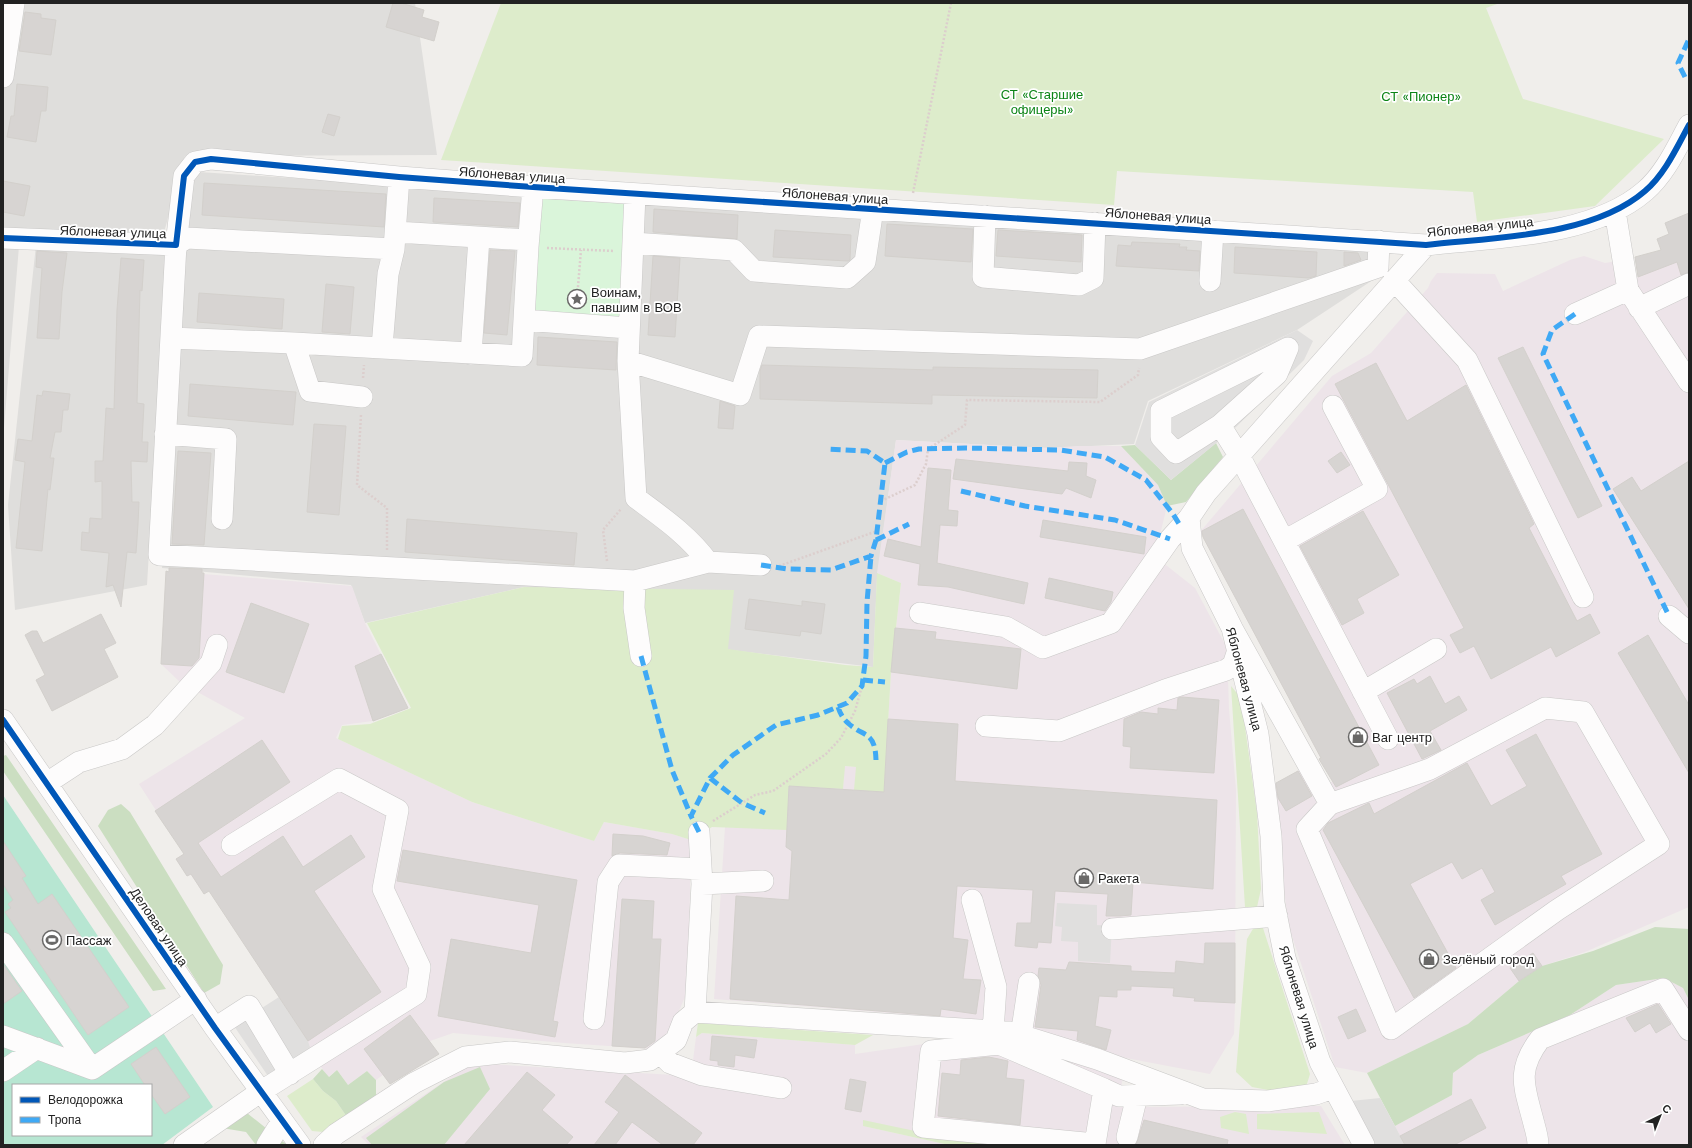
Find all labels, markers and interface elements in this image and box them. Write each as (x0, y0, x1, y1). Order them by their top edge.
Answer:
park label: СТ «Старшие офицеры» (1001, 87, 1083, 117)
park label: СТ «Пионер» (1381, 89, 1461, 104)
street label: Яблоневая улица (458, 164, 567, 186)
street label: Яблоневая улица (781, 185, 890, 207)
street label: Яблоневая улица (1104, 205, 1213, 227)
street label: Яблоневая улица (1426, 214, 1535, 240)
street label: Яблоневая улица (59, 223, 167, 241)
place label: Воинам, павшим в ВОВ (591, 285, 682, 315)
place icon: Воинам, павшим в ВОВ (566, 288, 588, 310)
street label: Яблоневая улица (1223, 625, 1265, 733)
shop icon: Ваг центр (1347, 726, 1369, 748)
place label: Ваг центр (1372, 730, 1432, 745)
shop icon: Ракета (1073, 867, 1095, 889)
place label: Ракета (1098, 871, 1140, 886)
street label: Деловая улица (127, 885, 191, 970)
sports icon: Пассаж (41, 929, 63, 951)
place label: Пассаж (66, 933, 112, 948)
street label: Яблоневая улица (1276, 944, 1322, 1051)
shop icon: Зелёный город (1418, 948, 1440, 970)
place label: Зелёный город (1443, 952, 1535, 967)
legend (12, 1084, 152, 1136)
text: Велодорожка (48, 1093, 123, 1107)
north arrow (1640, 1096, 1680, 1136)
text: С (1659, 1102, 1674, 1117)
text: Тропа (48, 1113, 82, 1127)

